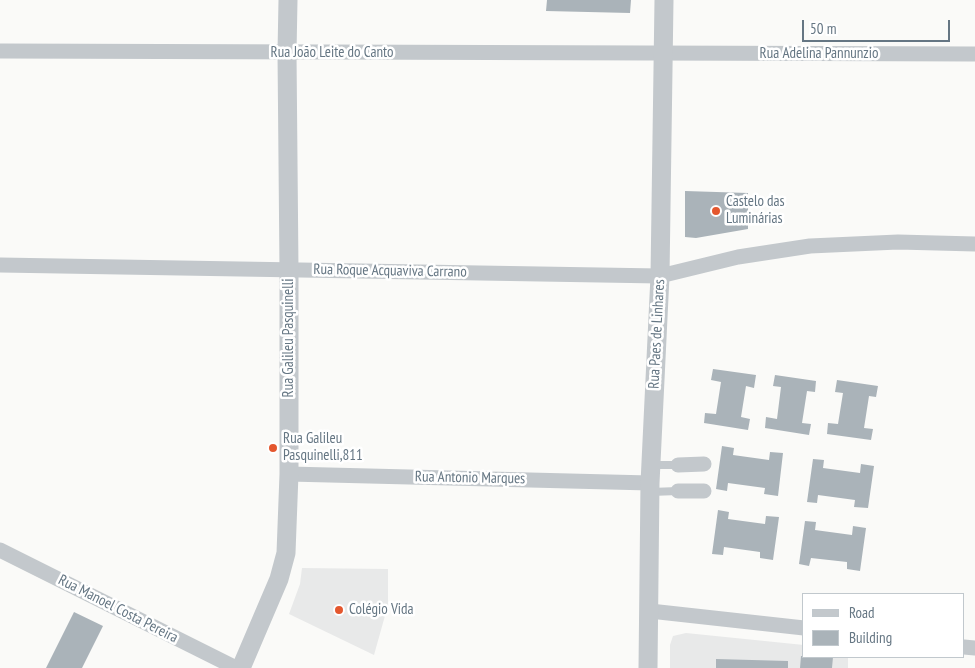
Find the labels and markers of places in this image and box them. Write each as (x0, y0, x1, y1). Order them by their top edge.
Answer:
place label: Castelo das Luminárias (726, 193, 785, 228)
marker: Castelo das Luminárias (710, 205, 722, 217)
place label: Rua Galileu Pasquinelli,811 (283, 430, 363, 465)
marker: Rua Galileu Pasquinelli,811 (267, 442, 279, 454)
place label: Colégio Vida (349, 601, 414, 619)
marker: Colégio Vida (333, 604, 345, 616)

